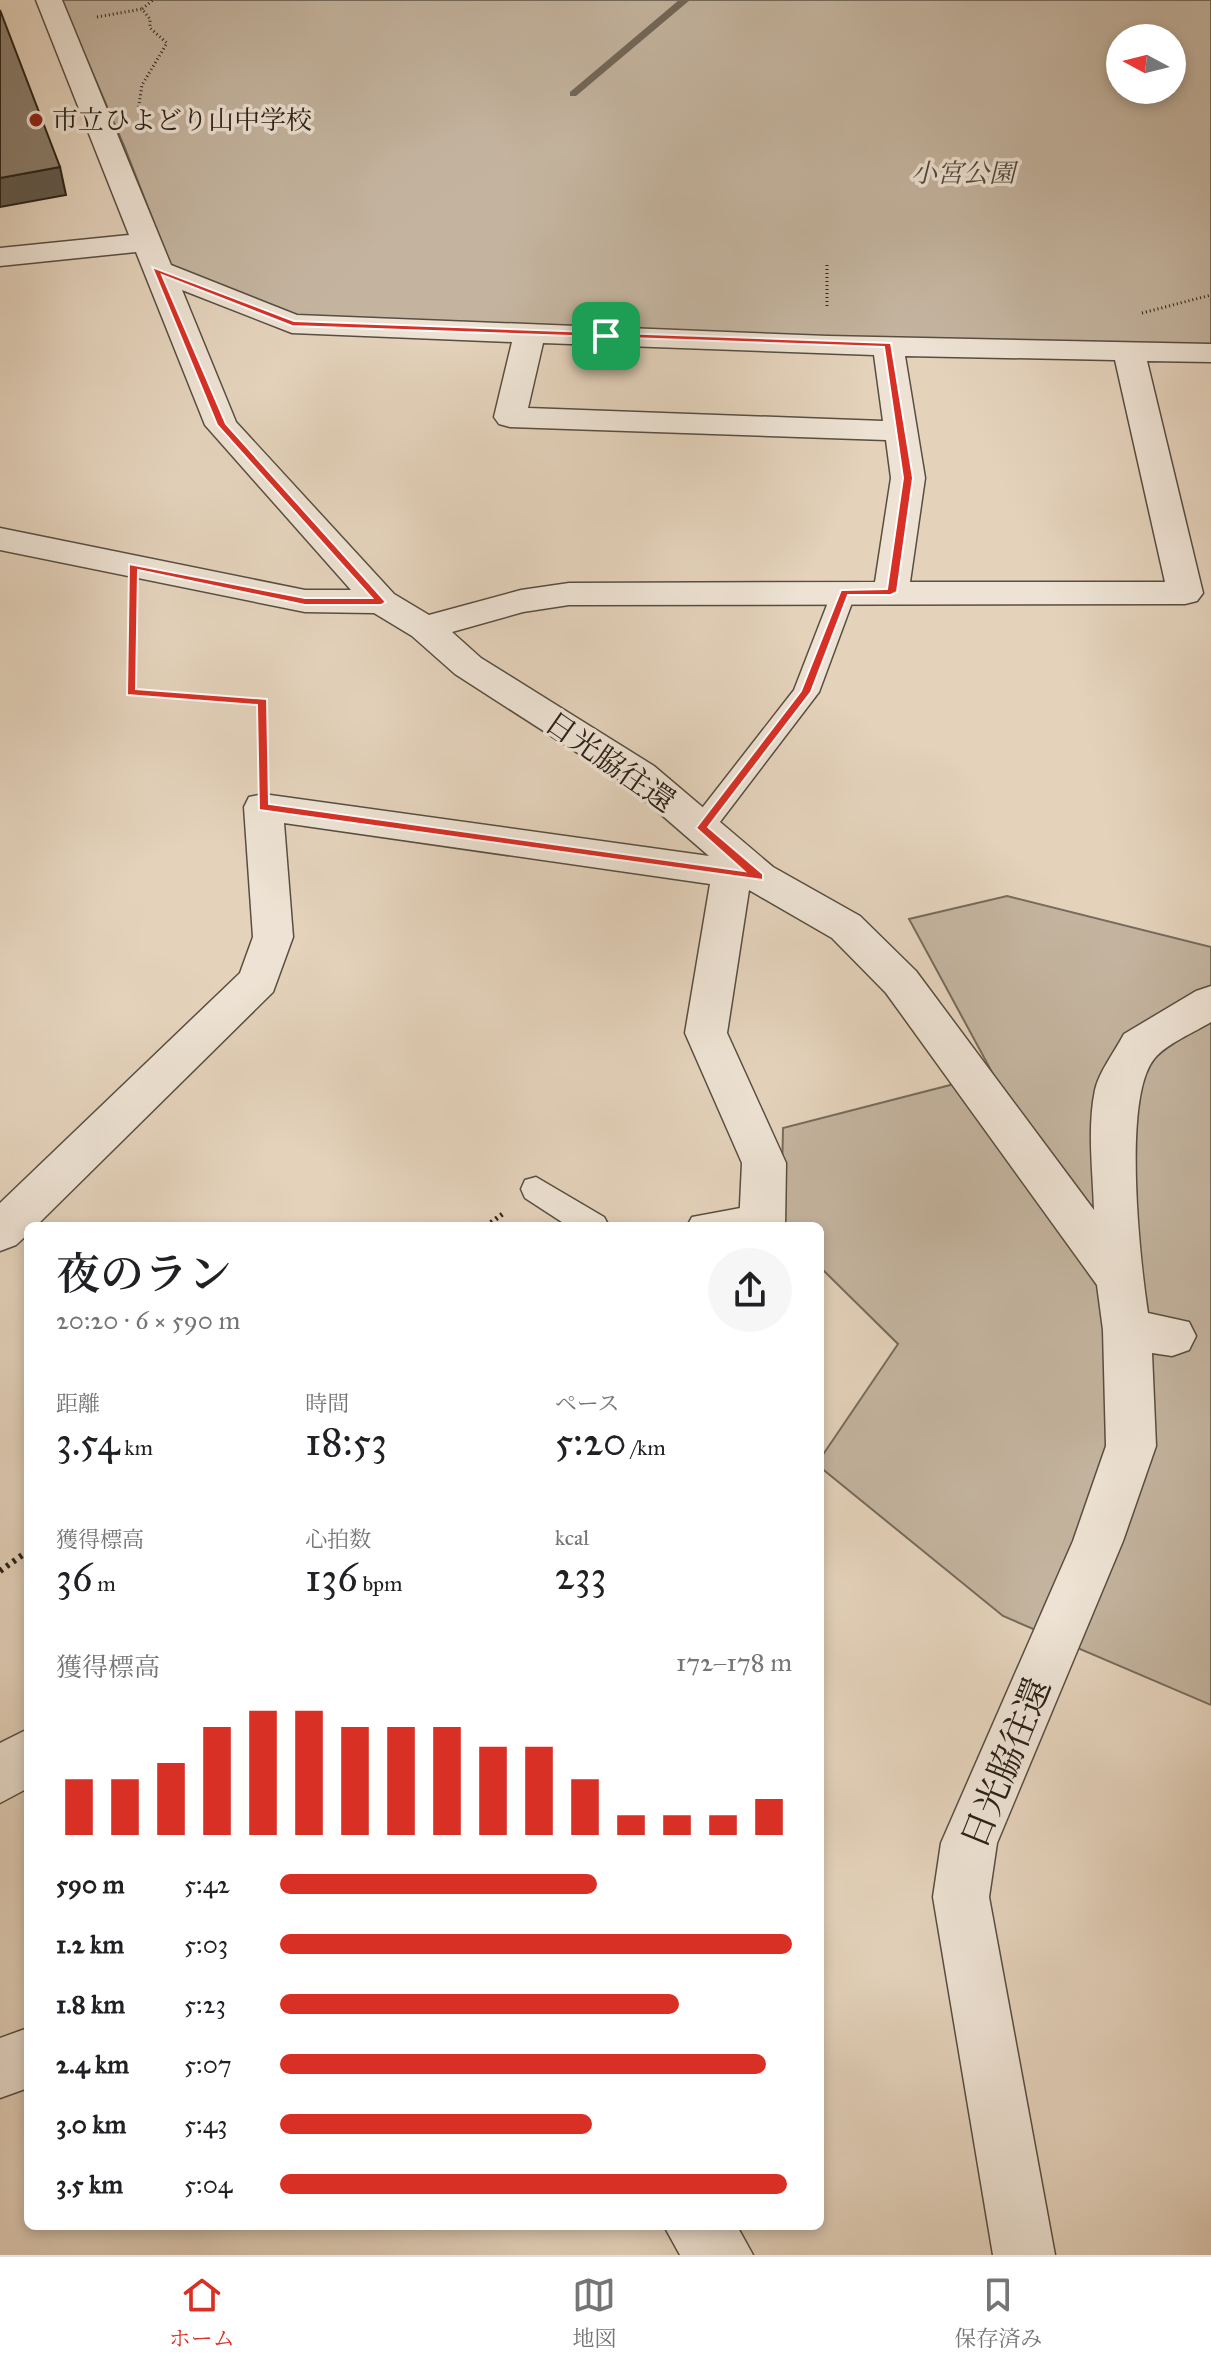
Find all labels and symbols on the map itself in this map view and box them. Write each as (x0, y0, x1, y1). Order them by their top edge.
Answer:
north arrow (1106, 24, 1186, 104)
place label: 市立ひよどり山中学校 (52, 104, 312, 136)
marker: 市立ひよどり山中学校 (27, 111, 45, 129)
park label: 小宮公園 (911, 157, 1019, 189)
pin (572, 302, 640, 370)
street label: 日光脇往還 (538, 704, 682, 820)
street label: 日光脇往還 (952, 1671, 1060, 1855)

